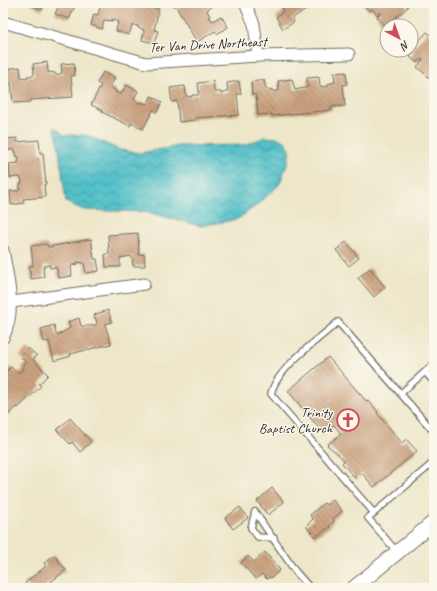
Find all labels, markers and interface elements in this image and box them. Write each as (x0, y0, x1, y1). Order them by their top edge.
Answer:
north arrow (379, 18, 419, 58)
street label: Ter Van Drive Northeast (149, 33, 270, 56)
text: N (397, 38, 413, 54)
place label: Trinity Baptist Church (259, 404, 333, 437)
church icon: Trinity Baptist Church (335, 407, 361, 433)

